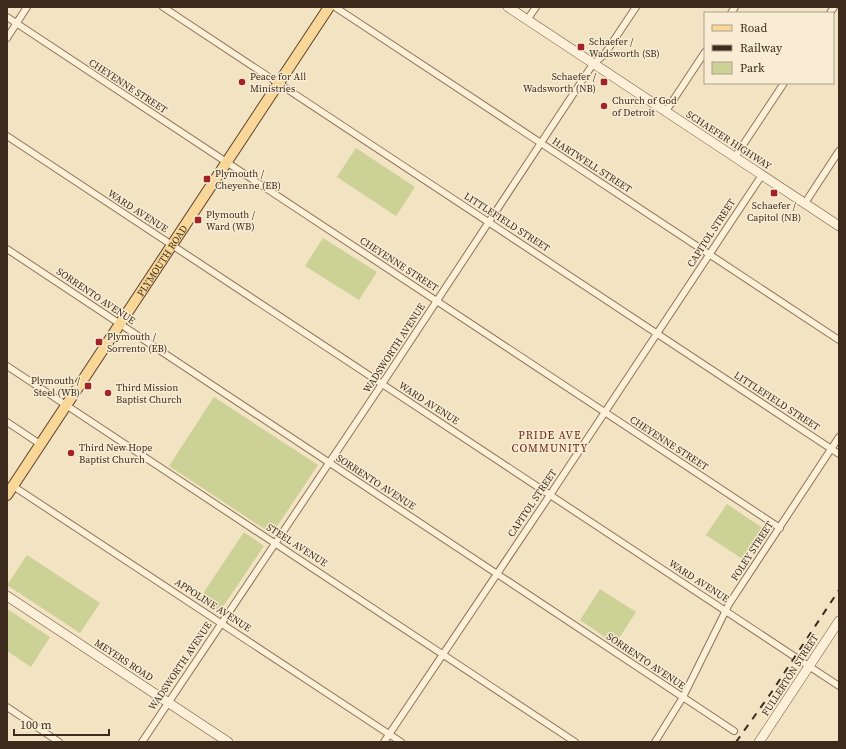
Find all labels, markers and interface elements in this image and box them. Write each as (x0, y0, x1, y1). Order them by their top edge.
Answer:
legend (704, 12, 834, 84)
text: Road (740, 20, 767, 36)
place label: Schaefer / Wadsworth (SB) (589, 35, 660, 60)
text: Railway (740, 40, 783, 56)
marker: Schaefer / Wadsworth (SB) (576, 42, 586, 52)
street label: CHEYENNE STREET (86, 56, 170, 116)
text: Park (740, 60, 765, 76)
place label: Peace for All Ministries (250, 70, 306, 95)
place label: Schaefer / Wadsworth (NB) (523, 70, 597, 95)
marker: Peace for All Ministries (237, 77, 247, 87)
marker: Schaefer / Wadsworth (NB) (599, 77, 609, 87)
place label: Church of God of Detroit (612, 94, 677, 119)
marker: Church of God of Detroit (599, 101, 609, 111)
street label: SCHAEFER HIGHWAY (684, 108, 775, 173)
street label: HARTWELL STREET (550, 134, 634, 196)
place label: Plymouth / Cheyenne (EB) (215, 167, 281, 192)
marker: Plymouth / Cheyenne (EB) (202, 174, 212, 184)
street label: WARD AVENUE (105, 187, 171, 235)
marker: Schaefer / Capitol (NB) (769, 188, 779, 198)
street label: LITTLEFIELD STREET (462, 189, 552, 255)
street label: CAPITOL STREET (684, 196, 738, 270)
place label: Schaefer / Capitol (NB) (747, 199, 801, 224)
place label: Plymouth / Ward (WB) (206, 208, 256, 233)
marker: Plymouth / Ward (WB) (193, 215, 203, 225)
street label: PLYMOUTH ROAD (134, 222, 190, 299)
street label: CHEYENNE STREET (357, 234, 441, 294)
street label: SORRENTO AVENUE (54, 265, 138, 327)
street label: WADSWORTH AVENUE (360, 301, 428, 395)
place label: Plymouth / Sorrento (EB) (107, 330, 167, 355)
marker: Plymouth / Sorrento (EB) (94, 337, 104, 347)
street label: LITTLEFIELD STREET (732, 368, 822, 434)
place label: Plymouth / Steel (WB) (31, 374, 81, 399)
street label: WARD AVENUE (396, 379, 462, 427)
marker: Plymouth / Steel (WB) (83, 381, 93, 391)
place label: Third Mission Baptist Church (116, 381, 182, 406)
marker: Third Mission Baptist Church (103, 388, 113, 398)
street label: CHEYENNE STREET (627, 413, 711, 473)
district label: PRIDE AVE COMMUNITY (512, 428, 588, 456)
place label: Third New Hope Baptist Church (79, 441, 152, 466)
marker: Third New Hope Baptist Church (66, 448, 76, 458)
street label: SORRENTO AVENUE (334, 451, 418, 513)
street label: CAPITOL STREET (504, 467, 560, 539)
street label: FOLEY STREET (728, 519, 776, 583)
street label: STEEL AVENUE (264, 520, 330, 570)
street label: WARD AVENUE (666, 557, 732, 605)
street label: APPOLINE AVENUE (172, 575, 254, 635)
street label: WADSWORTH AVENUE (146, 619, 214, 713)
street label: SORRENTO AVENUE (604, 630, 688, 692)
street label: FULLERTON STREET (759, 632, 821, 718)
street label: MEYERS ROAD (92, 636, 156, 684)
scale bar (14, 711, 109, 737)
text: 100 m (20, 717, 52, 733)

